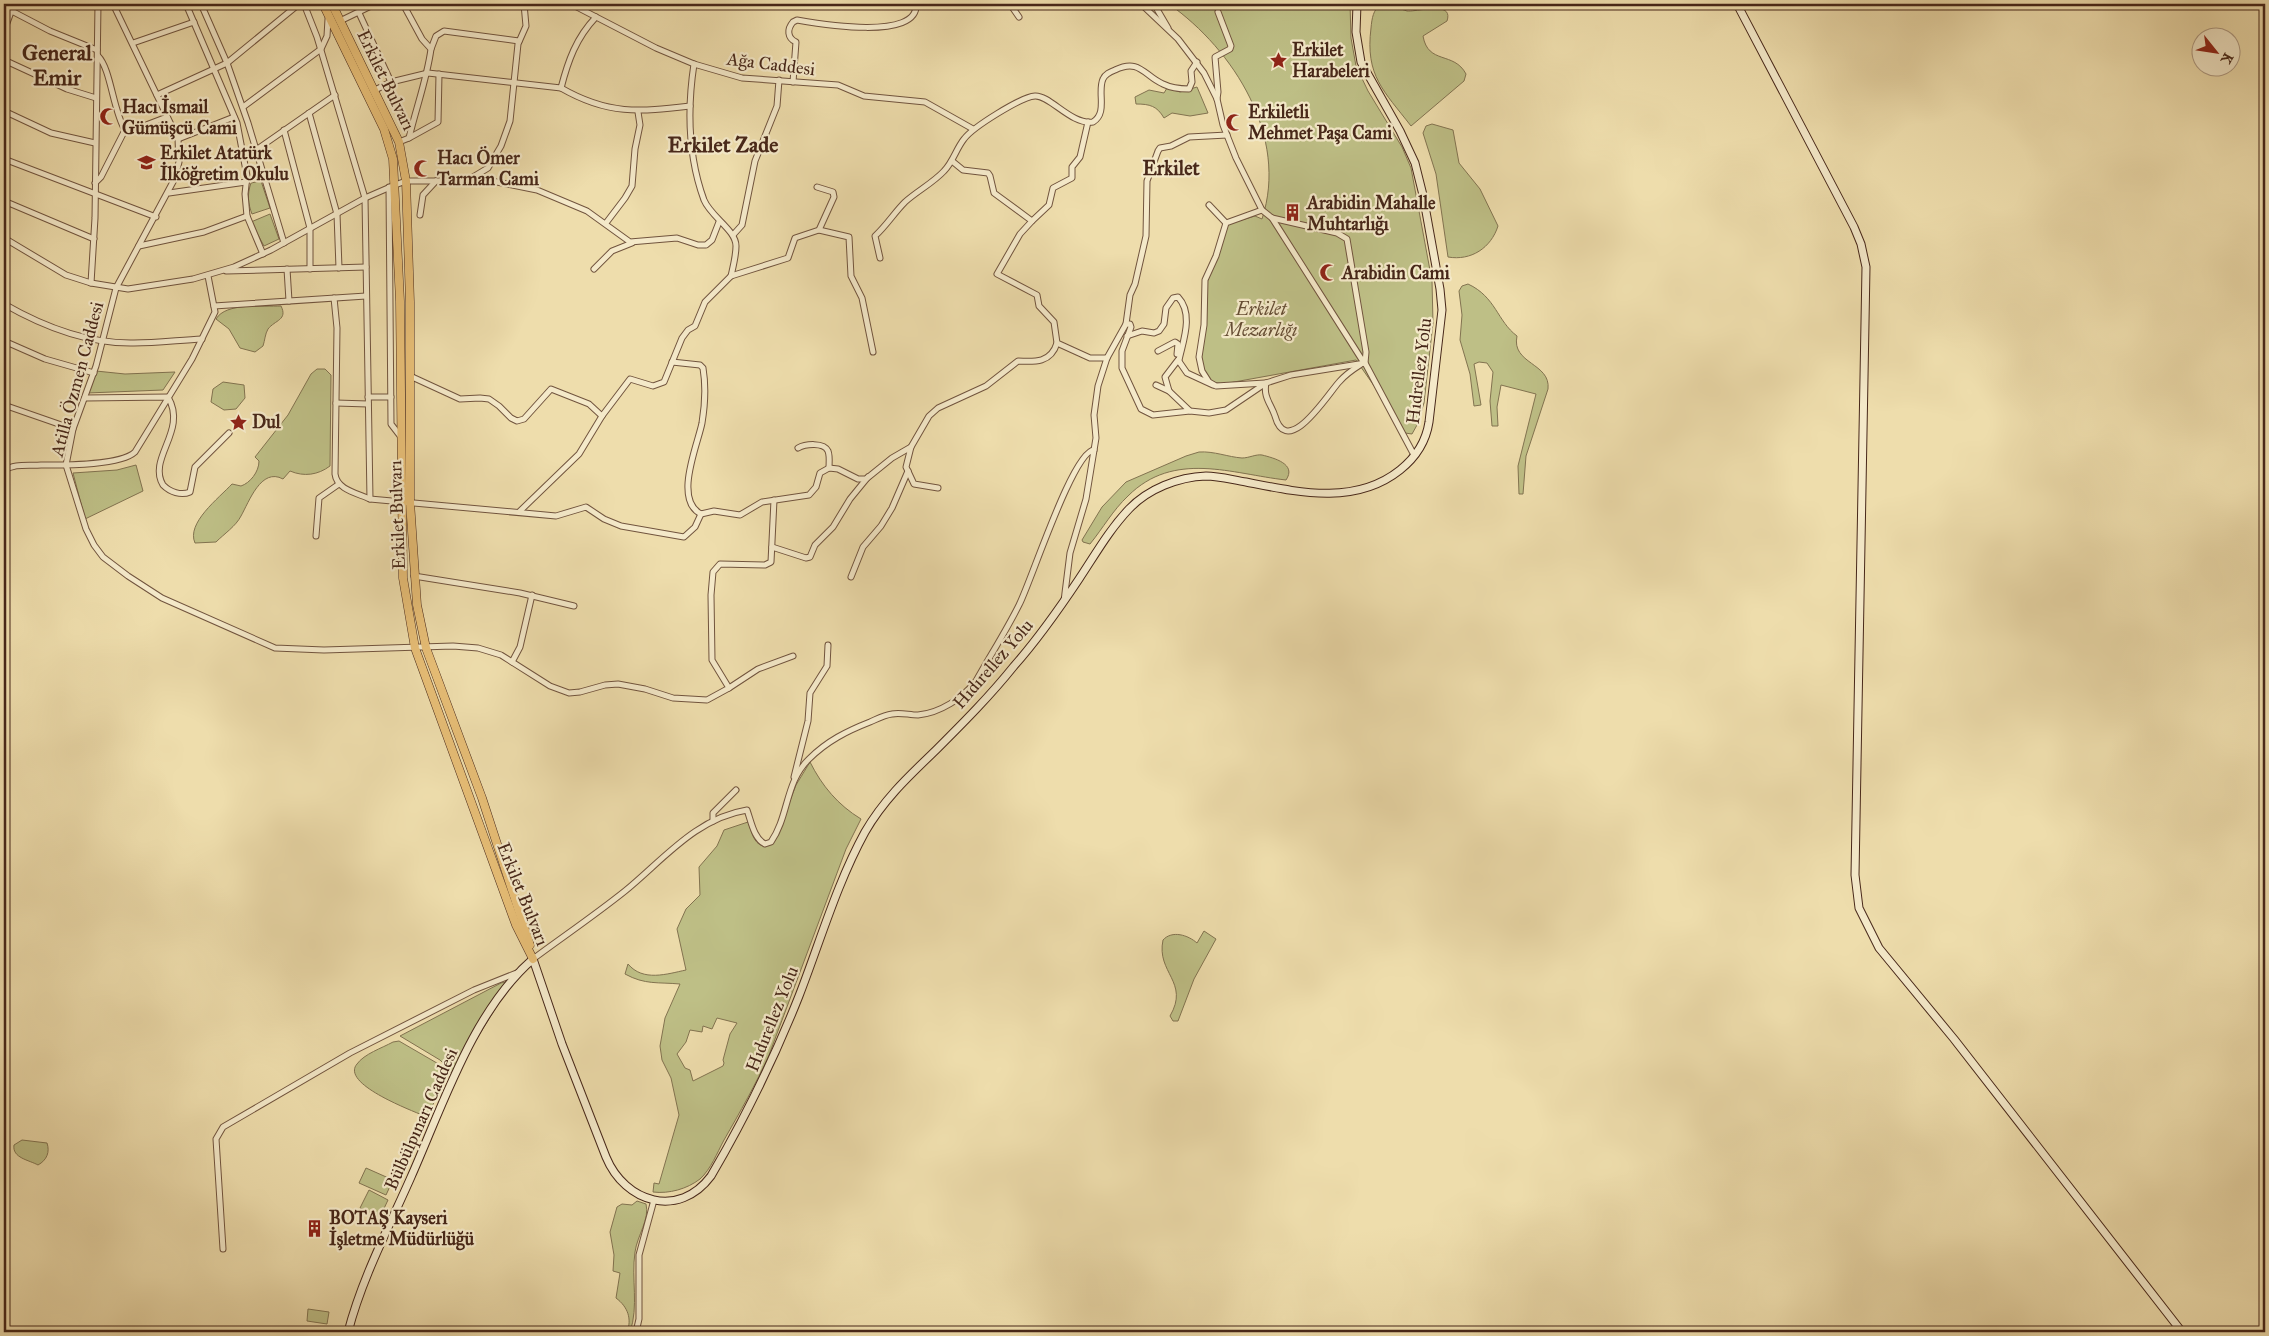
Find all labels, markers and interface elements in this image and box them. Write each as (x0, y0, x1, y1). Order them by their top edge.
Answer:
street label: Erkilet Bulvarı (352, 26, 420, 134)
north arrow (2192, 28, 2242, 78)
district label: General Emir (22, 39, 93, 91)
place label: Erkilet Harabeleri (1292, 39, 1371, 82)
street label: Ağa Caddesi (724, 48, 817, 81)
place icon: Erkilet Harabeleri (1268, 50, 1288, 70)
text: K (2216, 50, 2237, 68)
place label: Hacı İsmail Gümüşcü Cami (122, 94, 238, 140)
place label: Erkiletli Mehmet Paşa Cami (1248, 101, 1393, 145)
mosque icon: Hacı İsmail Gümüşcü Cami (98, 107, 118, 127)
mosque icon: Erkiletli Mehmet Paşa Cami (1224, 112, 1244, 132)
district label: Erkilet Zade (668, 131, 778, 158)
place label: Erkilet Atatürk İlköğretim Okulu (160, 142, 289, 186)
place label: Hacı Ömer Tarman Cami (436, 146, 540, 190)
school or university icon: Erkilet Atatürk İlköğretim Okulu (136, 153, 156, 173)
district label: Erkilet (1142, 156, 1201, 180)
mosque icon: Hacı Ömer Tarman Cami (413, 158, 433, 178)
place label: Arabidin Mahalle Muhtarlığı (1306, 192, 1436, 236)
building icon: Arabidin Mahalle Muhtarlığı (1283, 203, 1303, 223)
place label: Arabidin Cami (1341, 262, 1451, 284)
mosque icon: Arabidin Cami (1318, 263, 1338, 283)
park label: Erkilet Mezarlığı (1223, 298, 1297, 341)
street label: Atilla Özmen Caddesi (44, 299, 108, 460)
street label: Hıdrellez Yolu (1402, 316, 1436, 425)
place label: Dul (252, 411, 282, 433)
place icon: Dul (228, 412, 248, 432)
street label: Erkilet Bulvarı (384, 460, 410, 570)
street label: Hıdırellez Yolu (948, 614, 1038, 713)
street label: Erkilet Bulvarı (492, 839, 554, 949)
street label: Hıdırellez Yolu (741, 963, 803, 1075)
street label: Bülbülpınarı Caddesi (380, 1044, 462, 1194)
place label: BOTAŞ Kayseri İşletme Müdürlüğü (329, 1207, 474, 1251)
building icon: BOTAŞ Kayseri İşletme Müdürlüğü (305, 1218, 325, 1238)

